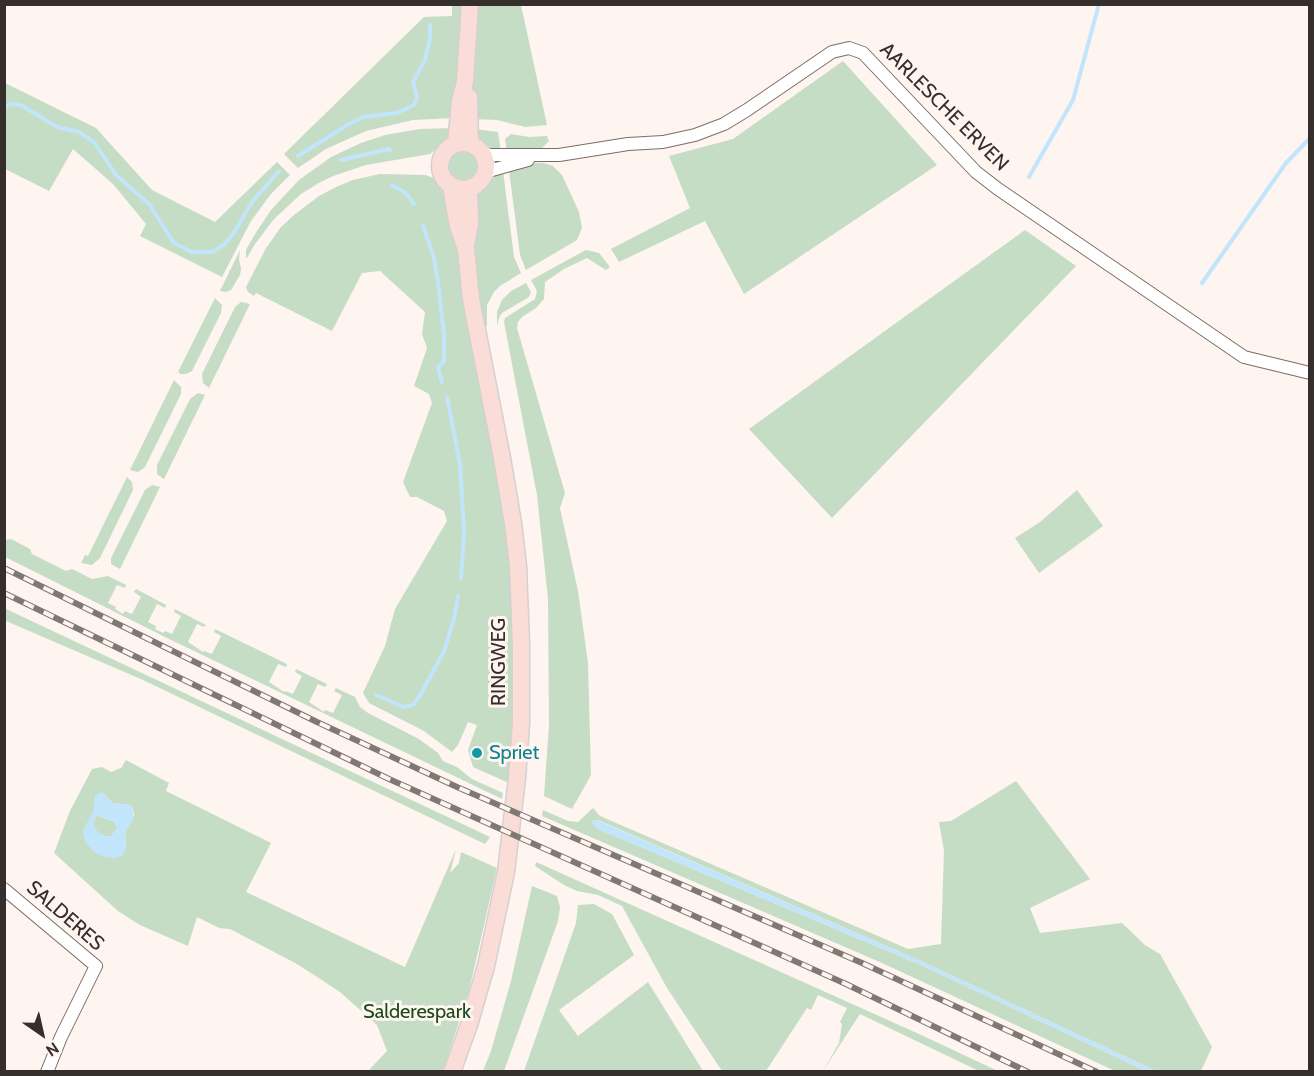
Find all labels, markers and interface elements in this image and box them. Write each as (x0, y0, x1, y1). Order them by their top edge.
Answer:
street label: AARLESCHE ERVEN (875, 38, 1013, 176)
street label: RINGWEG (487, 618, 511, 706)
place label: Spriet (489, 741, 539, 765)
marker: Spriet (470, 746, 484, 760)
street label: SALDERES (21, 876, 109, 956)
park label: Salderespark (363, 1000, 471, 1024)
north arrow (12, 1004, 72, 1064)
text: N (42, 1038, 62, 1060)

